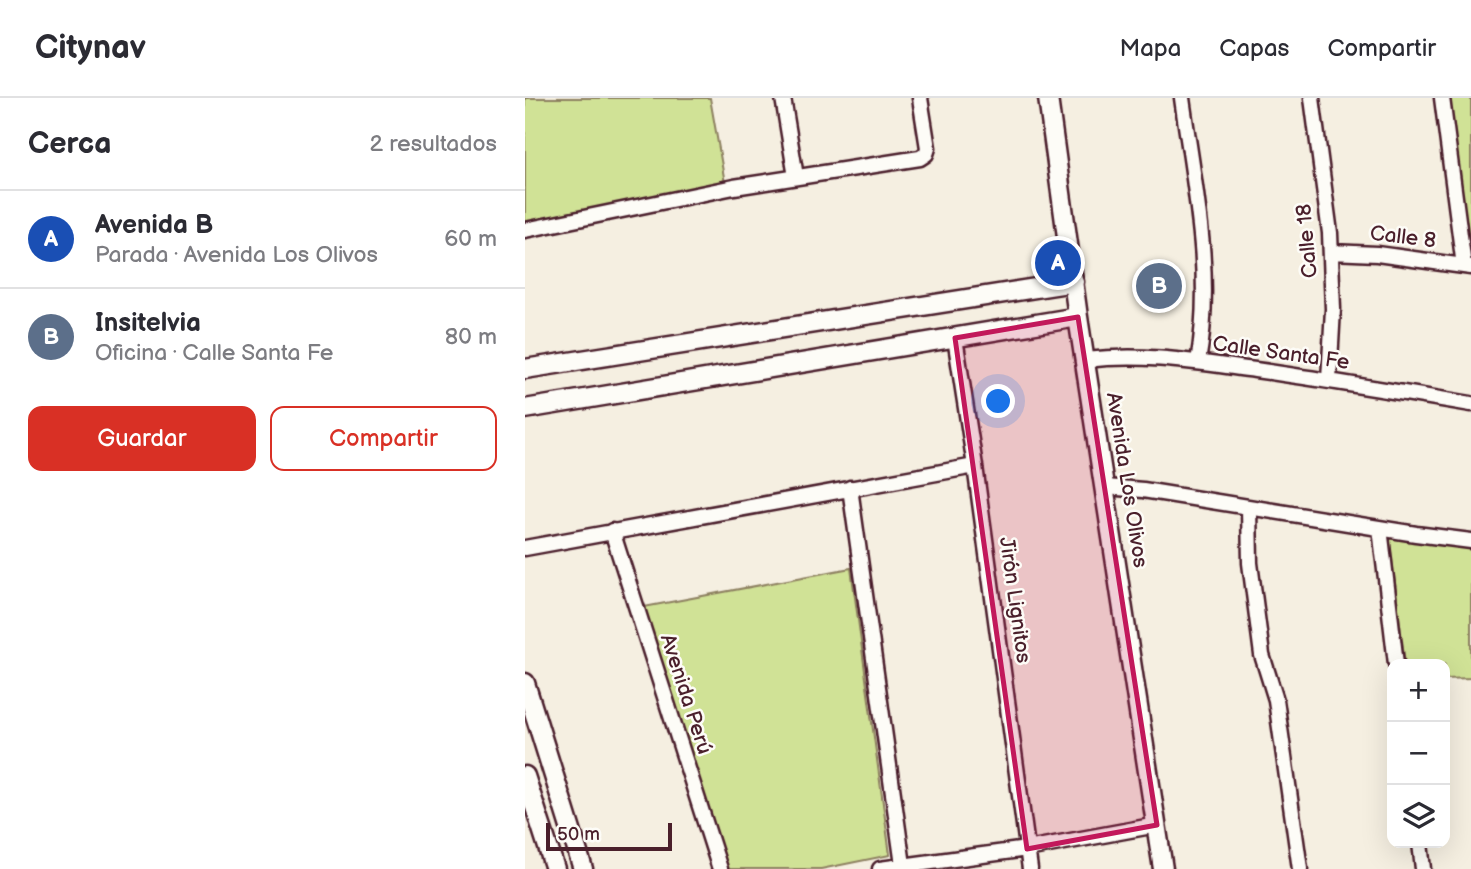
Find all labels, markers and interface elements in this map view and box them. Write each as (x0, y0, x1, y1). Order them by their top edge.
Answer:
text: Citynav (35, 28, 146, 68)
text: Mapa (1120, 34, 1181, 63)
text: Capas (1219, 34, 1289, 63)
text: Compartir (1327, 34, 1436, 63)
text: Cerca (28, 126, 111, 162)
text: 2 resultados (369, 130, 497, 158)
street label: Calle 18 (1291, 203, 1323, 279)
text: Avenida B (95, 210, 213, 241)
street label: Calle 8 (1369, 221, 1437, 253)
text: A (44, 225, 58, 253)
text: 60 m (444, 225, 497, 253)
pin: A (1035, 237, 1081, 289)
text: Parada · Avenida Los Olivos (95, 241, 378, 269)
pin: B (1136, 260, 1182, 312)
text: Insitelvia (95, 308, 201, 339)
text: B (43, 323, 59, 351)
text: 80 m (445, 323, 497, 351)
street label: Calle Santa Fe (1211, 331, 1351, 375)
text: Oficina · Calle Santa Fe (95, 339, 333, 367)
your location (981, 384, 1015, 418)
street label: Avenida Los Olivos (1101, 390, 1153, 570)
button: Guardar (28, 406, 256, 471)
button: Compartir (270, 406, 497, 471)
street label: Jirón Lignitos (994, 535, 1036, 665)
street label: Avenida Perú (655, 631, 717, 757)
map controls (1387, 659, 1450, 848)
button: + (1387, 659, 1450, 722)
button: − (1387, 722, 1450, 785)
button: layers (1387, 785, 1450, 848)
scale bar (546, 820, 672, 852)
text: 50 m (557, 823, 600, 846)

